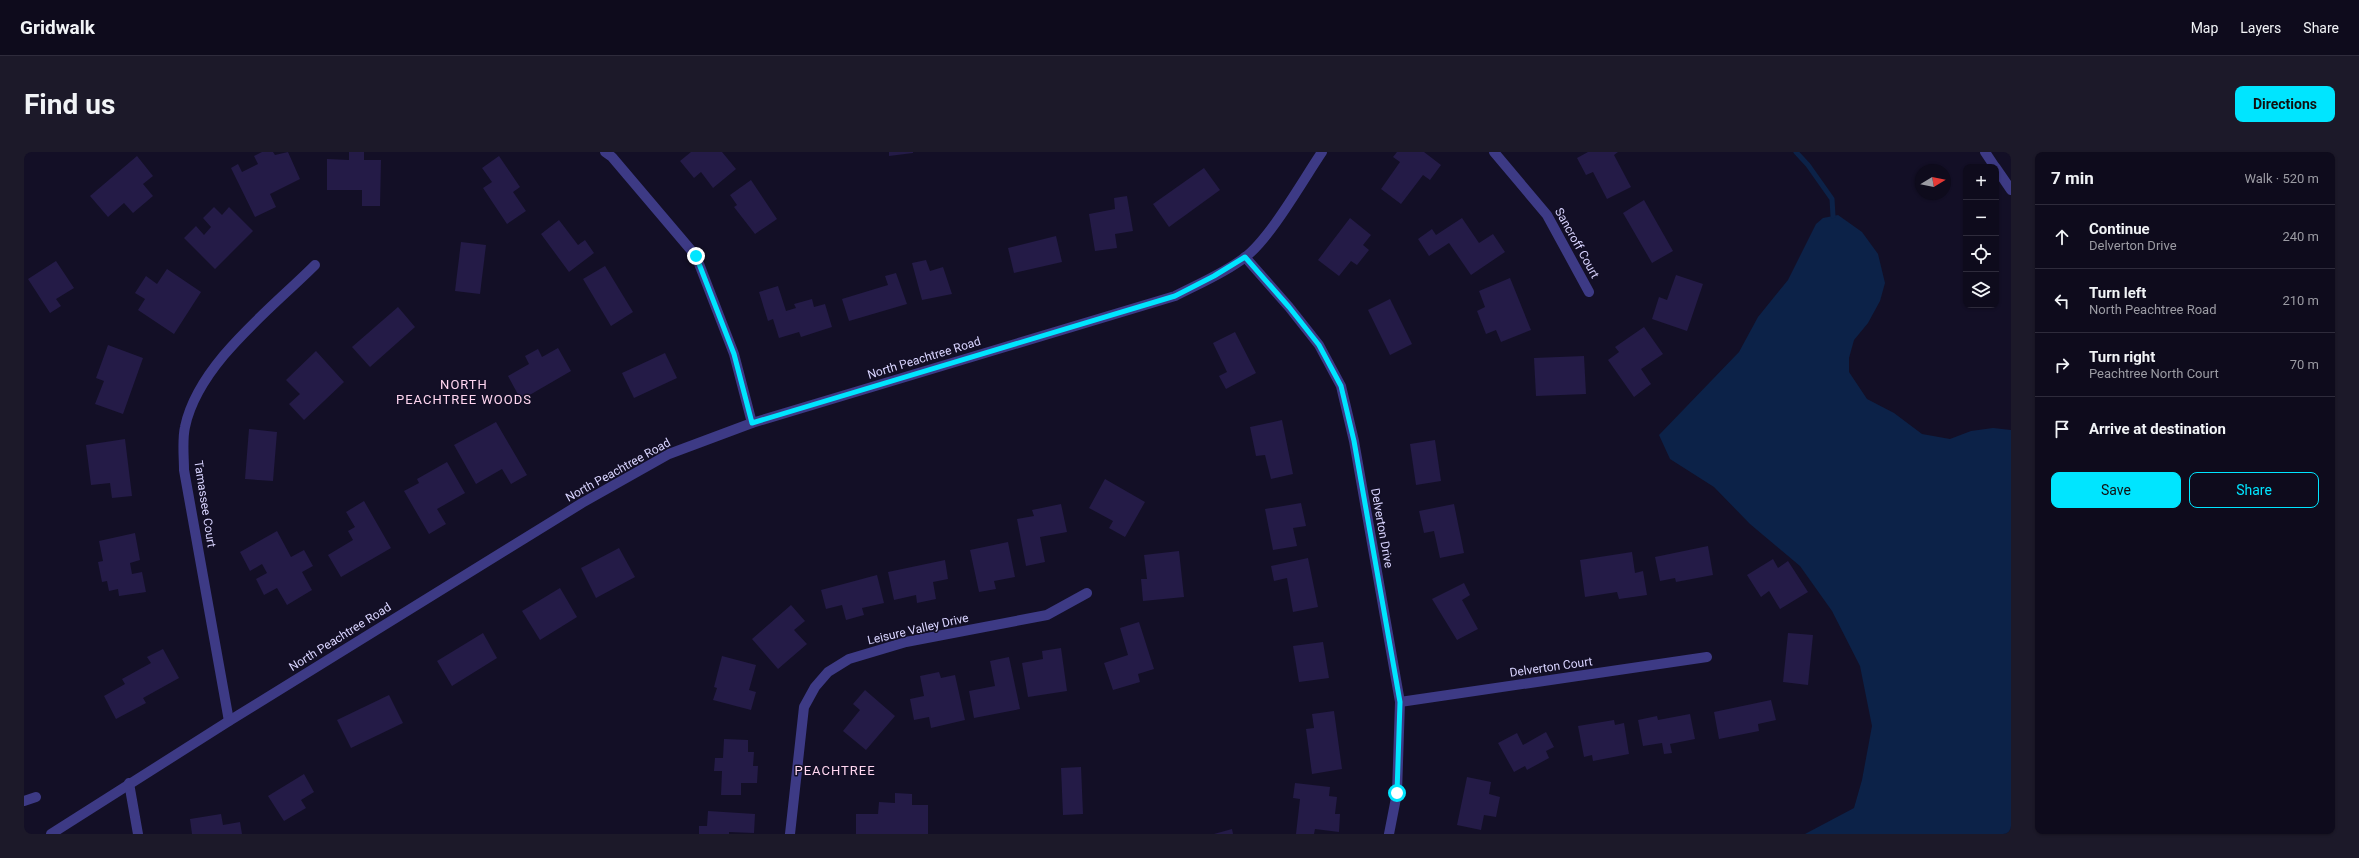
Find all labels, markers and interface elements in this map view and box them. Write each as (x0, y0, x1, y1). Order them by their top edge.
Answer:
text: Gridwalk (20, 16, 95, 39)
text: Map (2191, 20, 2218, 36)
text: Layers (2240, 20, 2281, 36)
text: Share (2303, 20, 2339, 36)
button: Directions (2235, 86, 2335, 122)
text: Find us (24, 88, 115, 121)
north arrow (1915, 164, 1951, 200)
map controls (1963, 164, 1999, 308)
button: + (1963, 164, 1999, 200)
text: 7 min (2051, 168, 2094, 188)
text: Walk · 520 m (2244, 171, 2319, 186)
button: − (1963, 200, 1999, 236)
street label: Sancroff Court (1552, 205, 1602, 281)
text: Continue (2089, 220, 2150, 238)
icon: ahead (2051, 226, 2073, 248)
text: 240 m (2282, 229, 2319, 244)
button: locate (1963, 236, 1999, 272)
text: Delverton Drive (2089, 238, 2177, 253)
route end (687, 247, 705, 265)
button: layers (1963, 272, 1999, 308)
text: Turn left (2089, 284, 2146, 302)
icon: left (2051, 290, 2073, 312)
text: 210 m (2282, 293, 2319, 308)
text: North Peachtree Road (2089, 302, 2216, 317)
street label: North Peachtree Road (866, 334, 982, 382)
text: Turn right (2089, 348, 2155, 366)
icon: right (2051, 354, 2073, 376)
text: 70 m (2290, 357, 2319, 372)
text: Peachtree North Court (2089, 366, 2219, 381)
district label: NORTH PEACHTREE WOODS (396, 377, 532, 407)
icon: arrive (2051, 418, 2073, 440)
text: Arrive at destination (2089, 420, 2226, 438)
street label: North Peachtree Road (563, 435, 673, 505)
street label: Tamassee Court (191, 460, 219, 548)
button: Save (2051, 472, 2181, 508)
button: Share (2189, 472, 2319, 508)
street label: Delverton Drive (1368, 487, 1396, 569)
street label: North Peachtree Road (286, 600, 394, 674)
street label: Leisure Valley Drive (866, 611, 970, 647)
street label: Delverton Court (1509, 654, 1593, 680)
district label: PEACHTREE (794, 763, 876, 778)
route start (1388, 784, 1406, 802)

